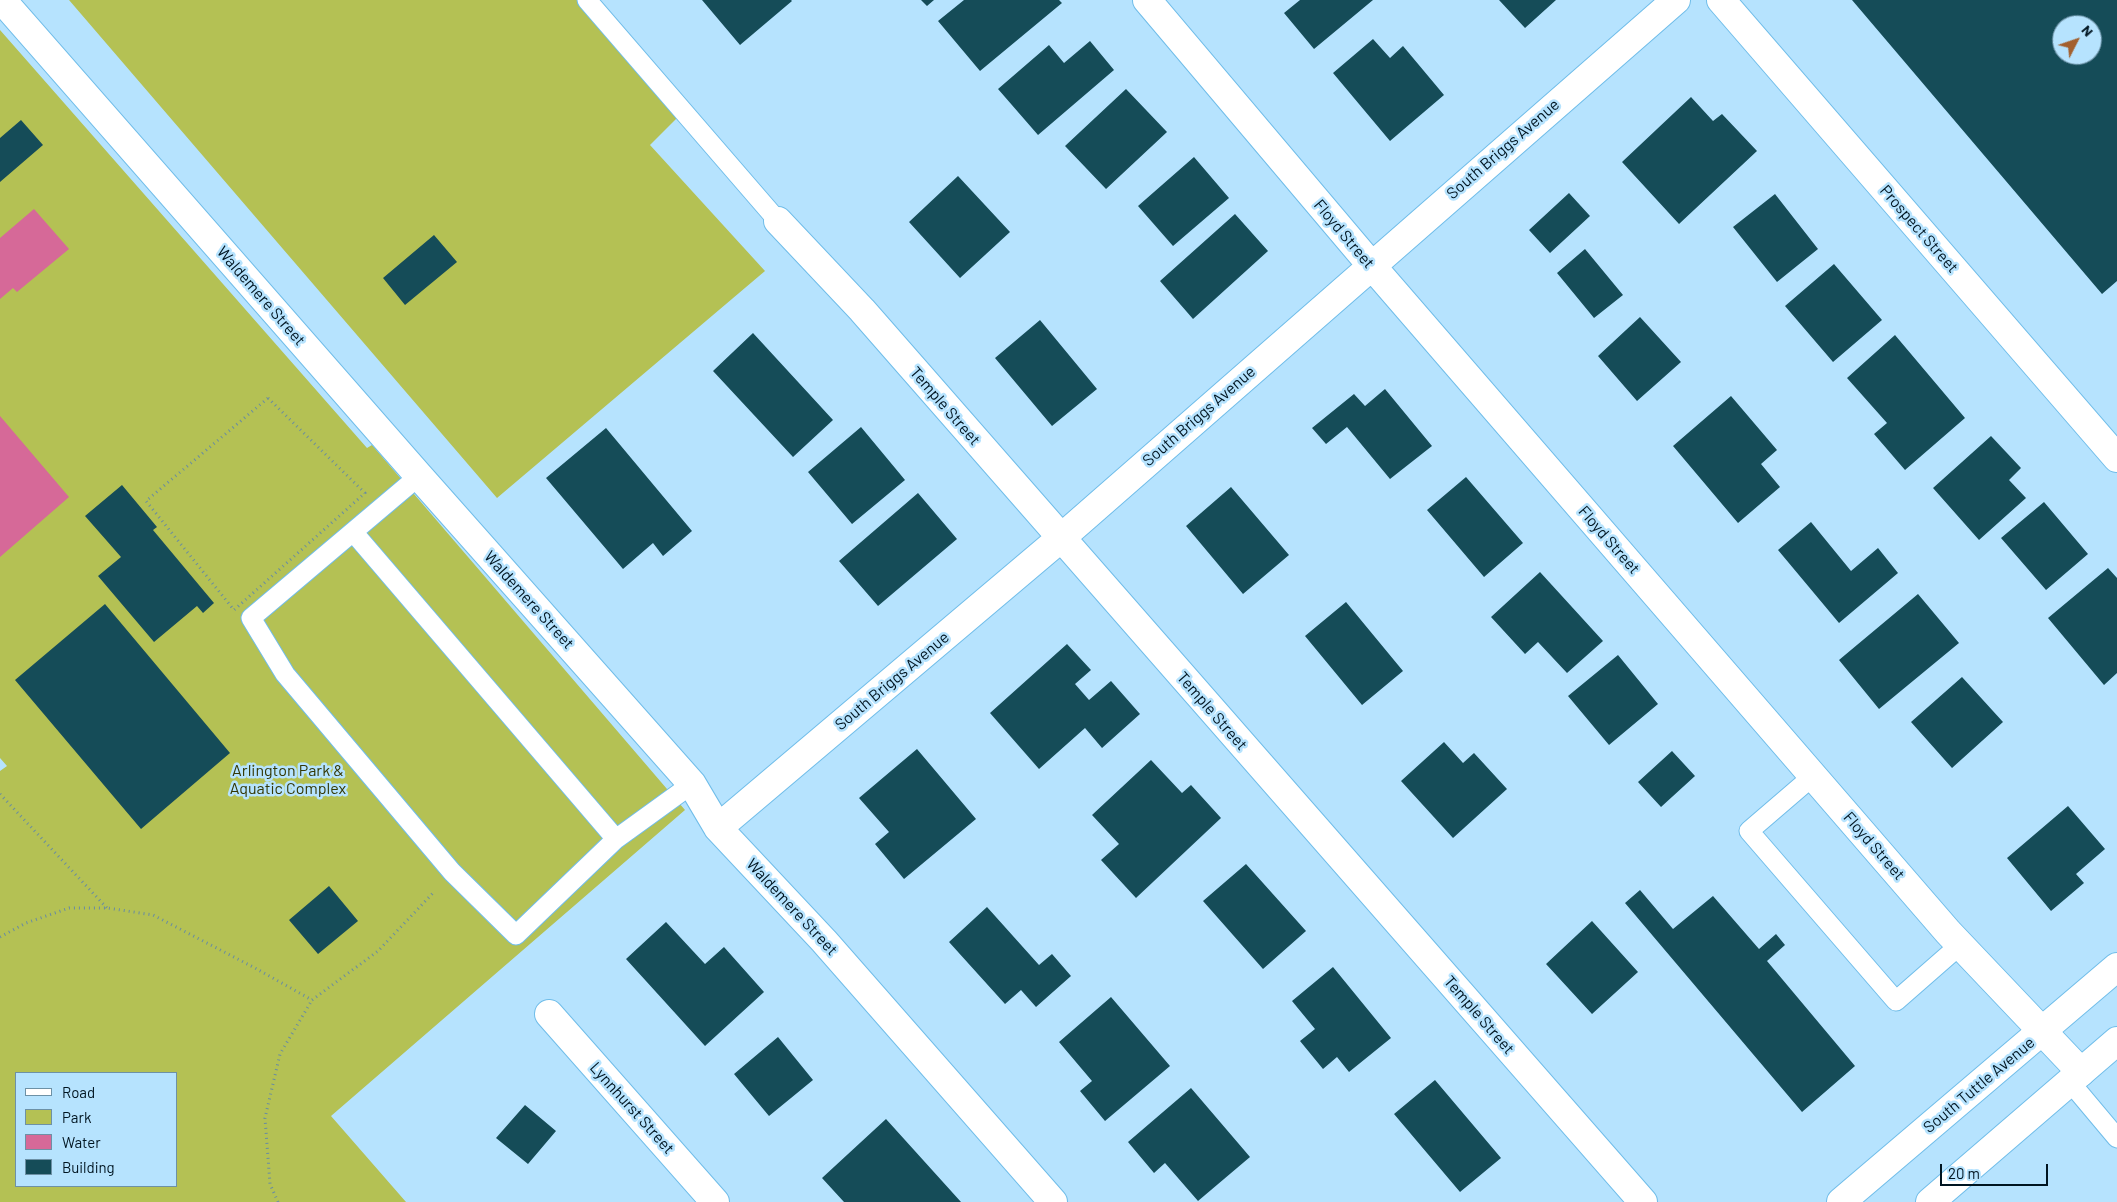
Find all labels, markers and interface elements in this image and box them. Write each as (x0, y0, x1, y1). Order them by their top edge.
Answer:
north arrow (2052, 15, 2102, 65)
text: N (2078, 21, 2097, 40)
street label: South Briggs Avenue (1443, 95, 1563, 203)
street label: Prospect Street (1876, 181, 1962, 277)
street label: Floyd Street (1310, 196, 1378, 272)
street label: Waldemere Street (213, 242, 309, 350)
street label: South Briggs Avenue (1139, 362, 1259, 470)
street label: Temple Street (906, 363, 984, 449)
street label: Floyd Street (1574, 502, 1644, 578)
street label: Waldemere Street (480, 547, 578, 653)
street label: South Briggs Avenue (831, 628, 953, 734)
street label: Temple Street (1173, 668, 1251, 754)
park label: Arlington Park & Aquatic Complex (230, 761, 346, 799)
street label: Floyd Street (1839, 808, 1909, 884)
street label: Waldemere Street (742, 855, 842, 959)
street label: Temple Street (1440, 972, 1518, 1058)
street label: South Tuttle Avenue (1920, 1033, 2038, 1137)
street label: Lynnhurst Street (586, 1058, 678, 1158)
legend (15, 1072, 178, 1187)
text: Road (62, 1083, 95, 1101)
text: Park (62, 1108, 91, 1126)
text: Water (62, 1133, 101, 1151)
scale bar (1942, 1154, 2050, 1186)
text: Building (62, 1158, 115, 1176)
text: 20 m (1948, 1164, 1980, 1182)

